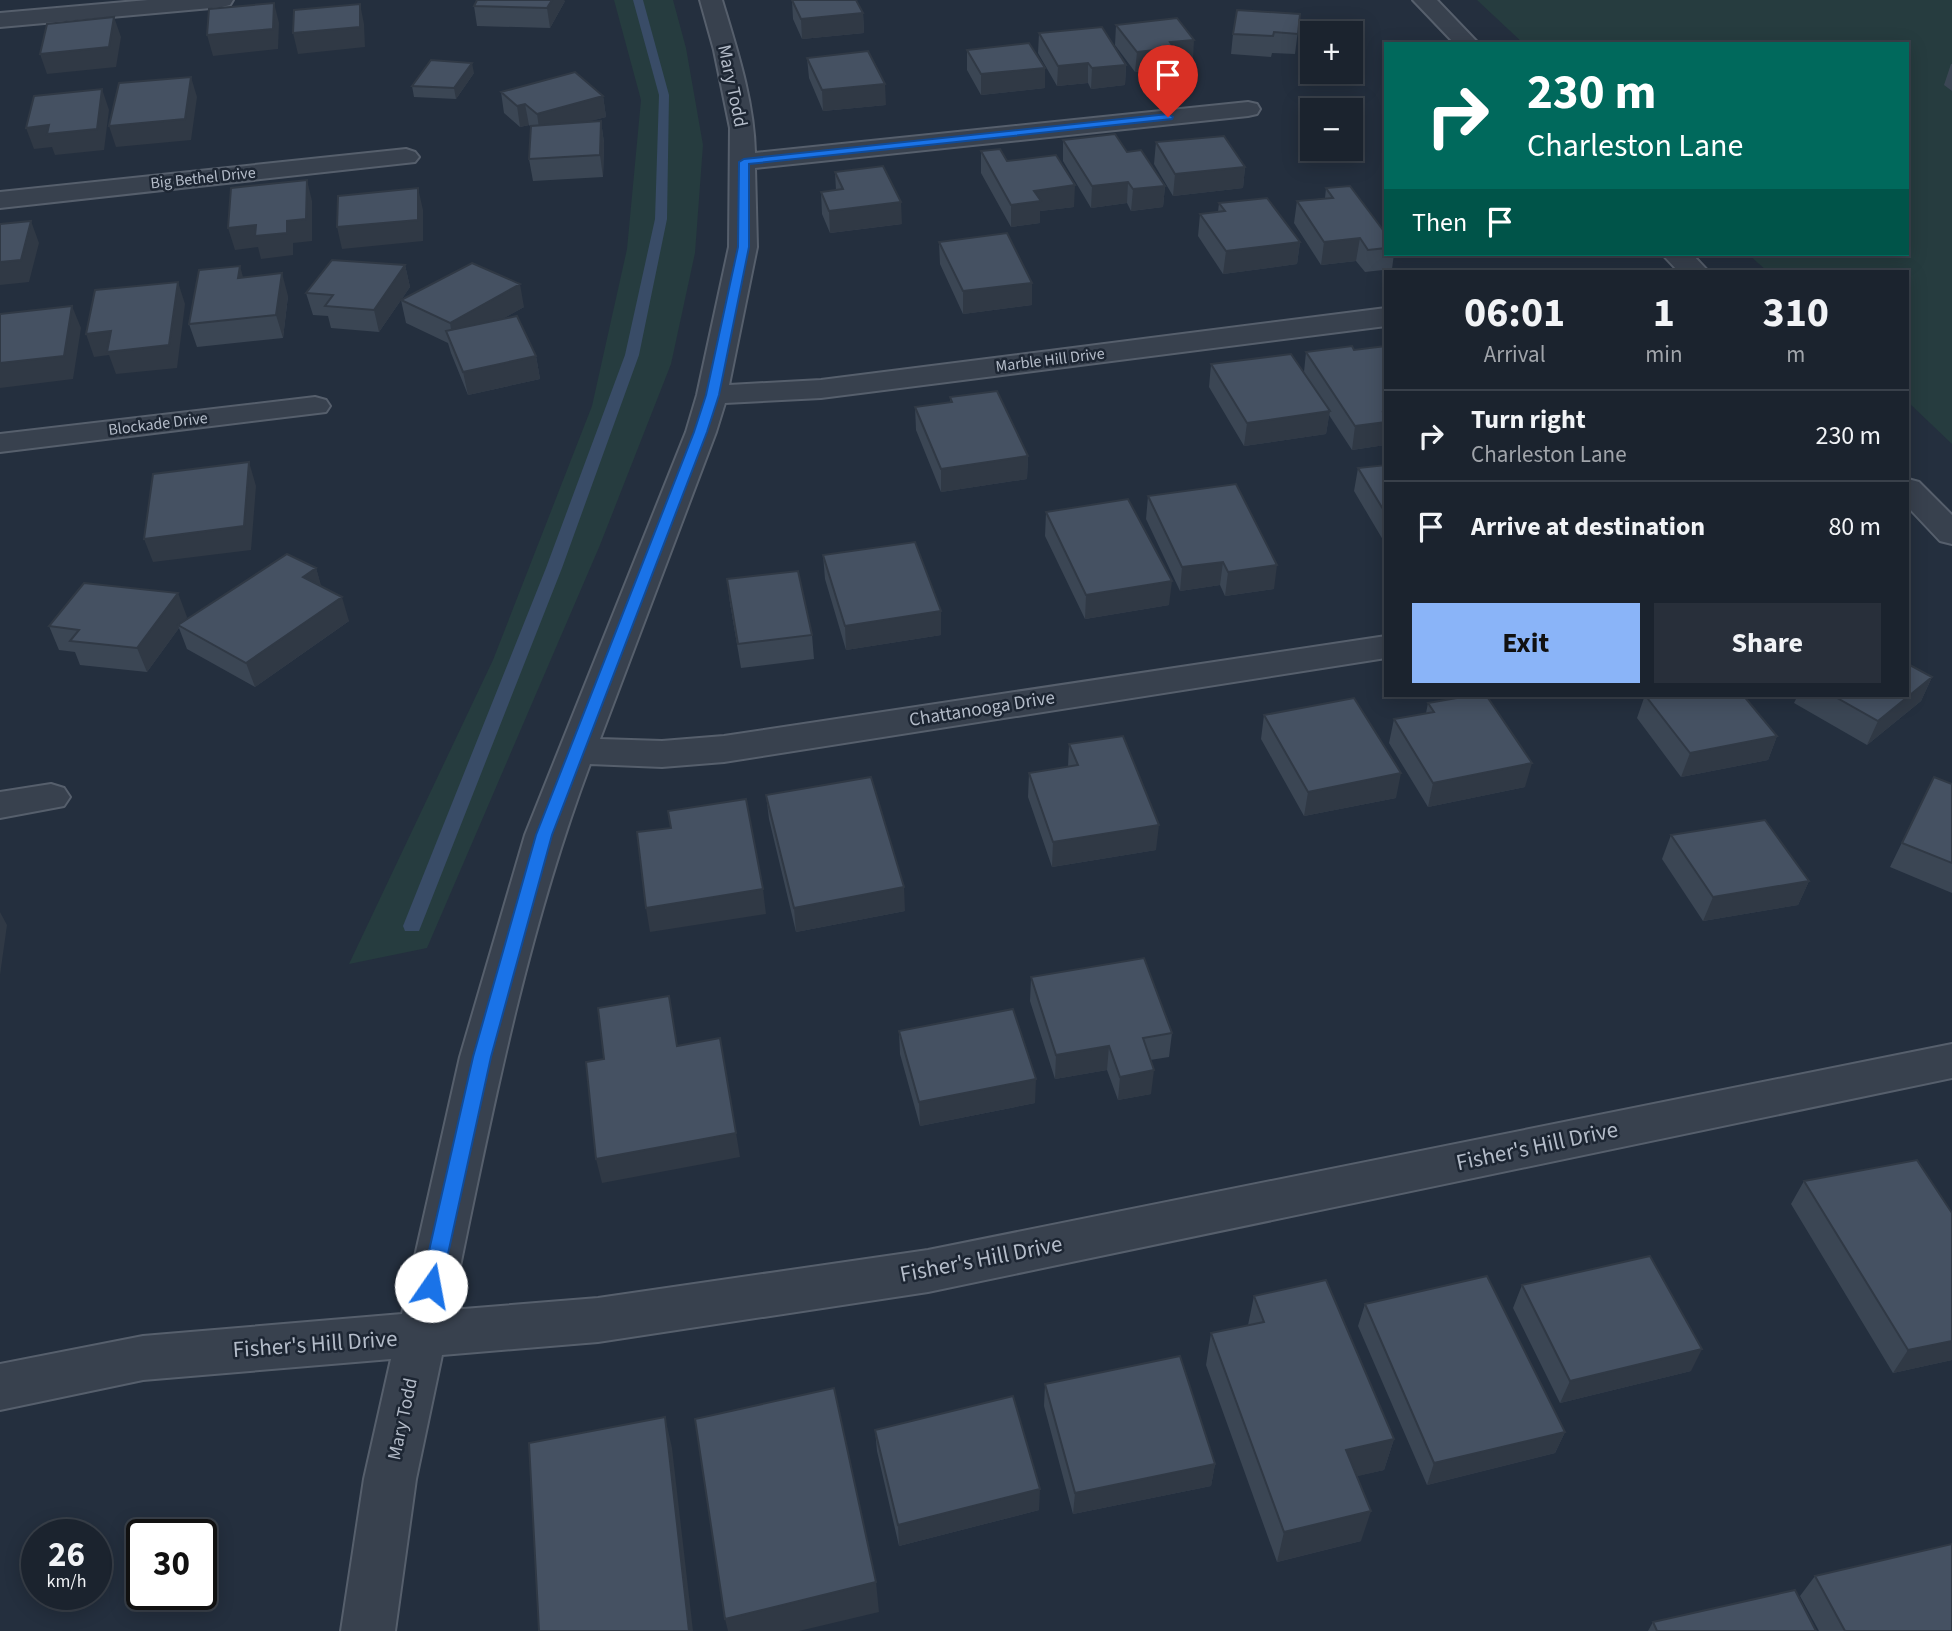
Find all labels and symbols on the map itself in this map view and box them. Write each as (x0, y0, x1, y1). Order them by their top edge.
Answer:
street label: Mary Todd (710, 42, 754, 130)
pin (1138, 45, 1198, 117)
street label: Big Bethel Drive (149, 162, 257, 194)
street label: Marble Hill Drive (994, 342, 1106, 378)
street label: Blockade Drive (107, 407, 209, 441)
street label: Chattanooga Drive (907, 684, 1057, 734)
street label: Fisher's Hill Drive (1453, 1113, 1621, 1179)
street label: Fisher's Hill Drive (897, 1227, 1065, 1291)
position arrow (394, 1249, 468, 1323)
street label: Fisher's Hill Drive (232, 1322, 398, 1366)
street label: Mary Todd (381, 1375, 425, 1463)
speed limit sign: 30 (126, 1519, 217, 1610)

